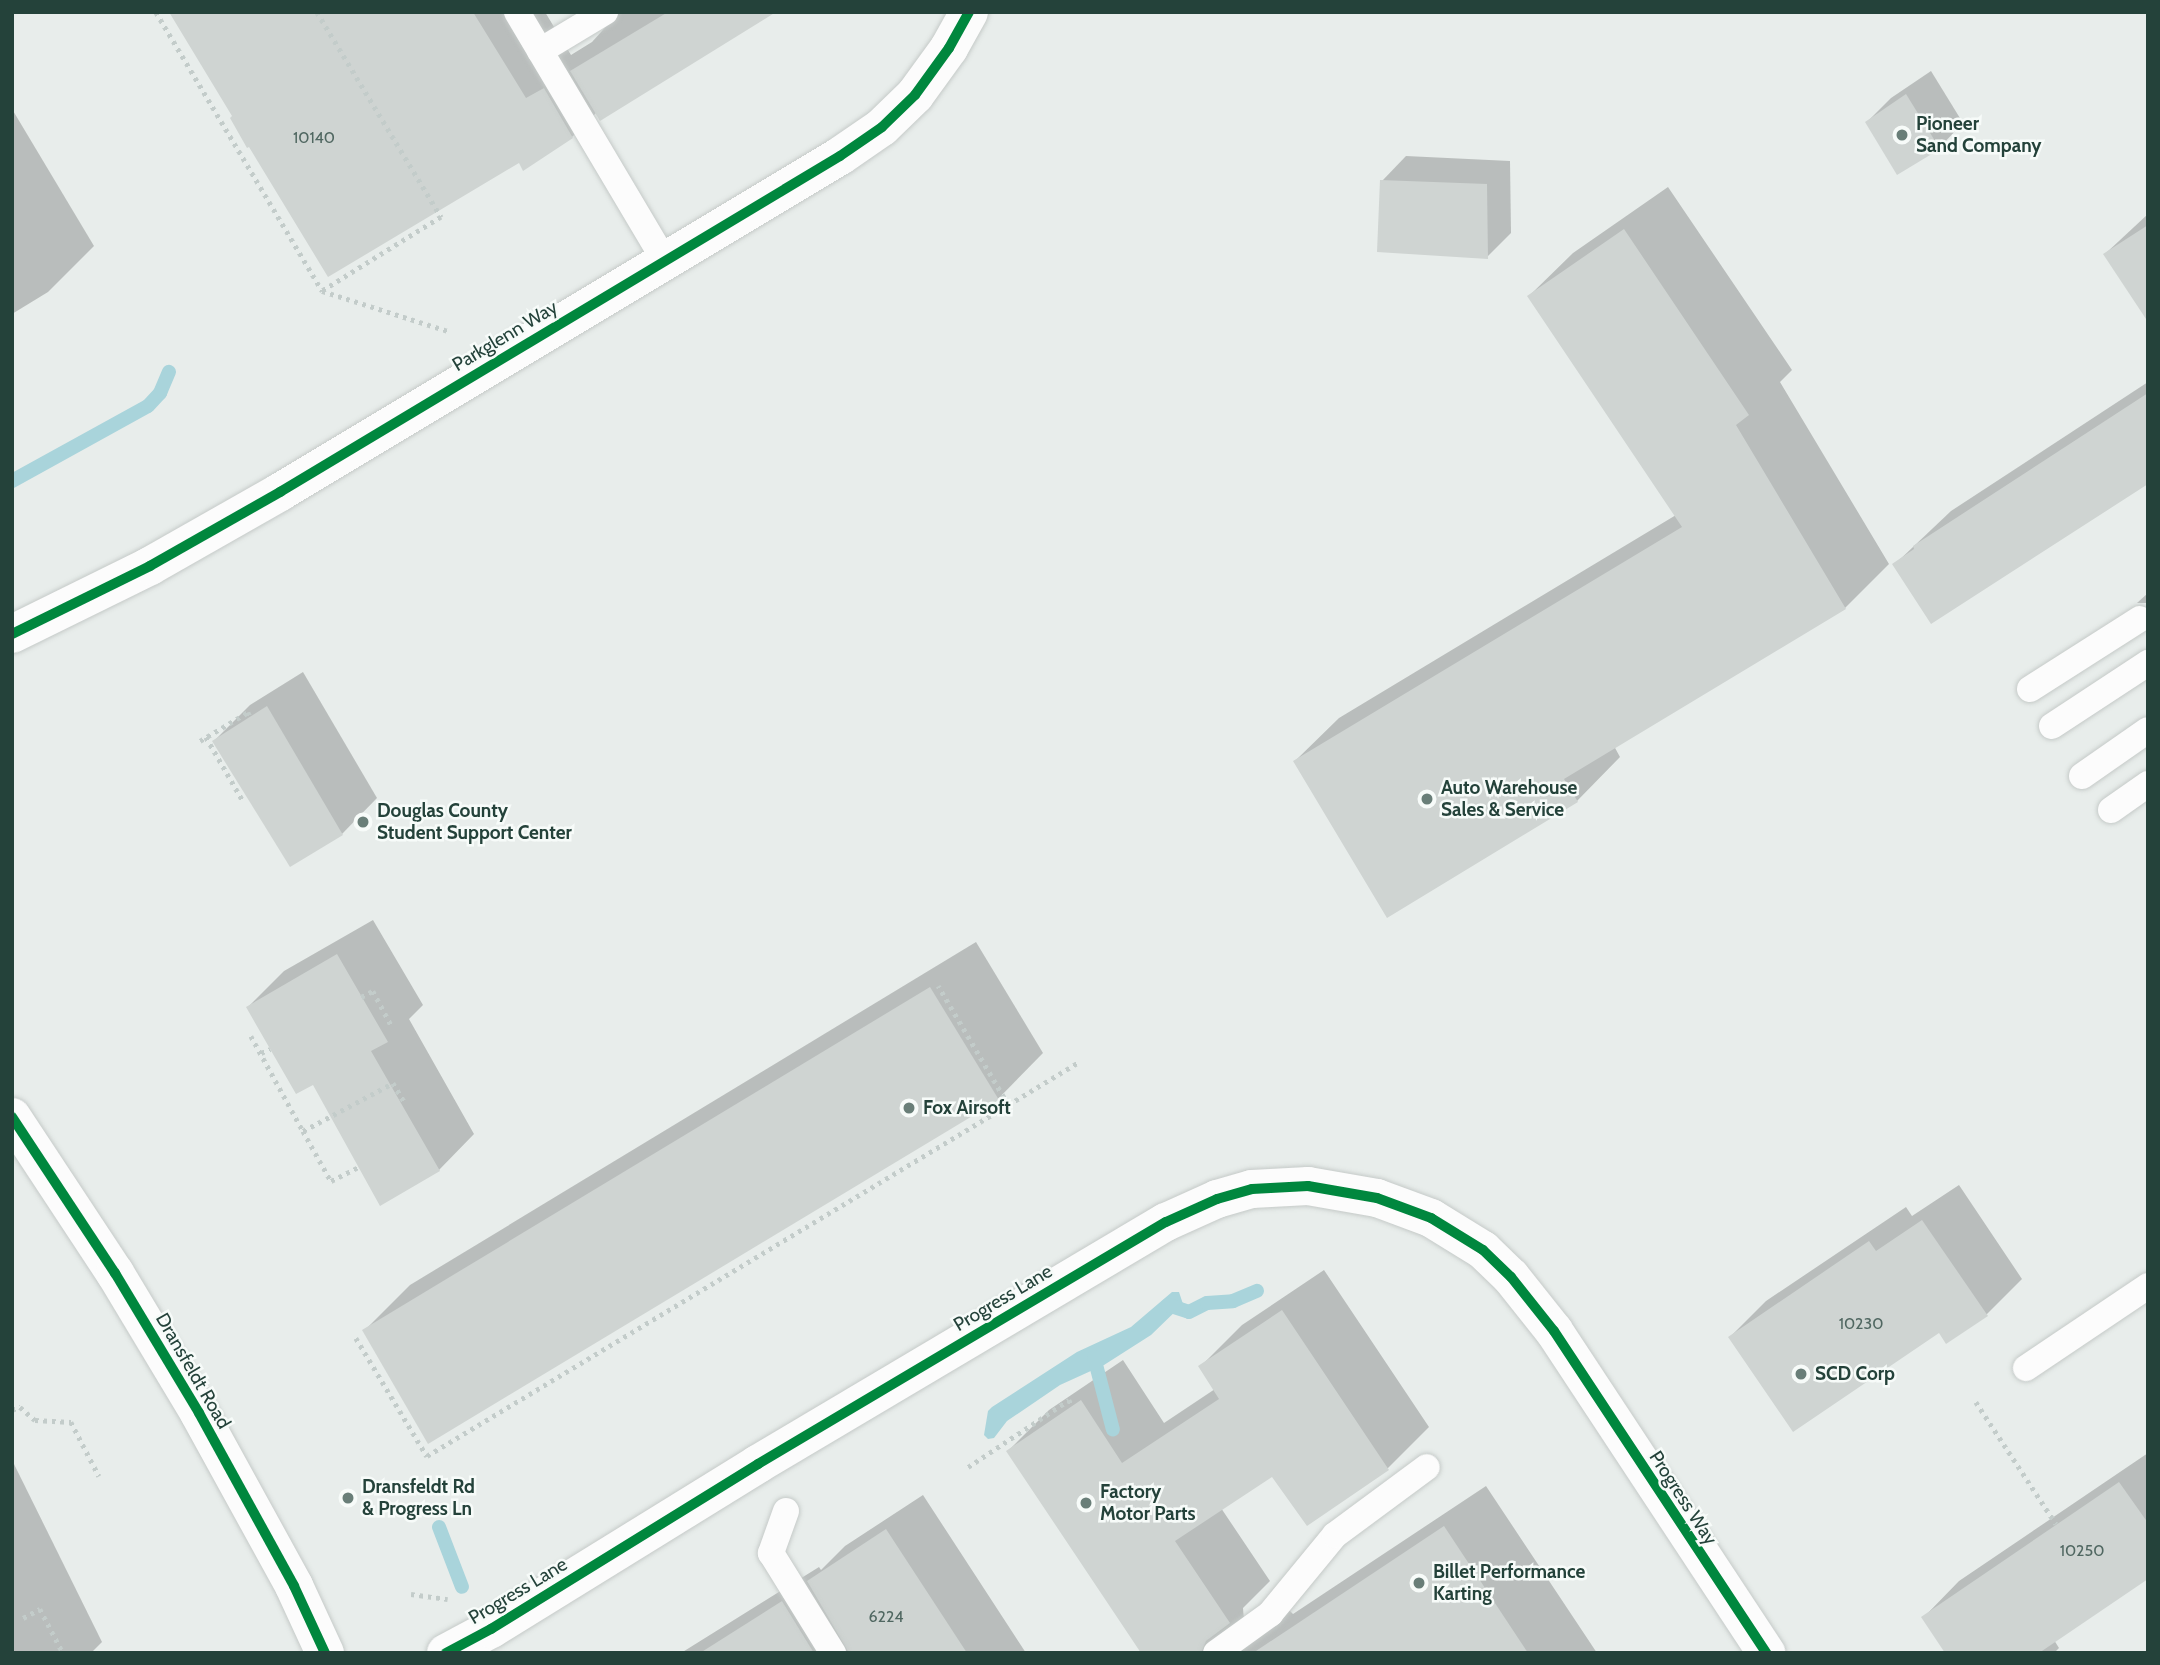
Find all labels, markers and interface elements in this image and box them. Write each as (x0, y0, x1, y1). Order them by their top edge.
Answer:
place label: Pioneer Sand Company (1916, 113, 2042, 157)
marker: Pioneer Sand Company (1894, 127, 1910, 143)
house number: 10140 (293, 128, 335, 148)
street label: Parkglenn Way (448, 296, 562, 376)
place label: Auto Warehouse Sales & Service (1441, 777, 1577, 821)
marker: Auto Warehouse Sales & Service (1419, 791, 1435, 807)
place label: Douglas County Student Support Center (377, 800, 572, 844)
marker: Douglas County Student Support Center (355, 814, 371, 830)
place label: Fox Airsoft (923, 1097, 1011, 1119)
marker: Fox Airsoft (901, 1100, 917, 1116)
street label: Progress Lane (950, 1260, 1056, 1336)
street label: Dransfeldt Road (151, 1309, 235, 1433)
house number: 10230 (1839, 1314, 1883, 1334)
place label: SCD Corp (1815, 1363, 1895, 1385)
marker: SCD Corp (1793, 1366, 1809, 1382)
street label: Progress Way (1644, 1447, 1722, 1549)
place label: Dransfeldt Rd & Progress Ln (362, 1476, 475, 1520)
place label: Factory Motor Parts (1100, 1481, 1196, 1525)
marker: Dransfeldt Rd & Progress Ln (340, 1490, 356, 1506)
marker: Factory Motor Parts (1078, 1495, 1094, 1511)
house number: 10250 (2060, 1541, 2104, 1561)
street label: Progress Lane (465, 1553, 571, 1629)
place label: Billet Performance Karting (1433, 1561, 1585, 1605)
marker: Billet Performance Karting (1411, 1575, 1427, 1591)
house number: 6224 (868, 1607, 904, 1627)

